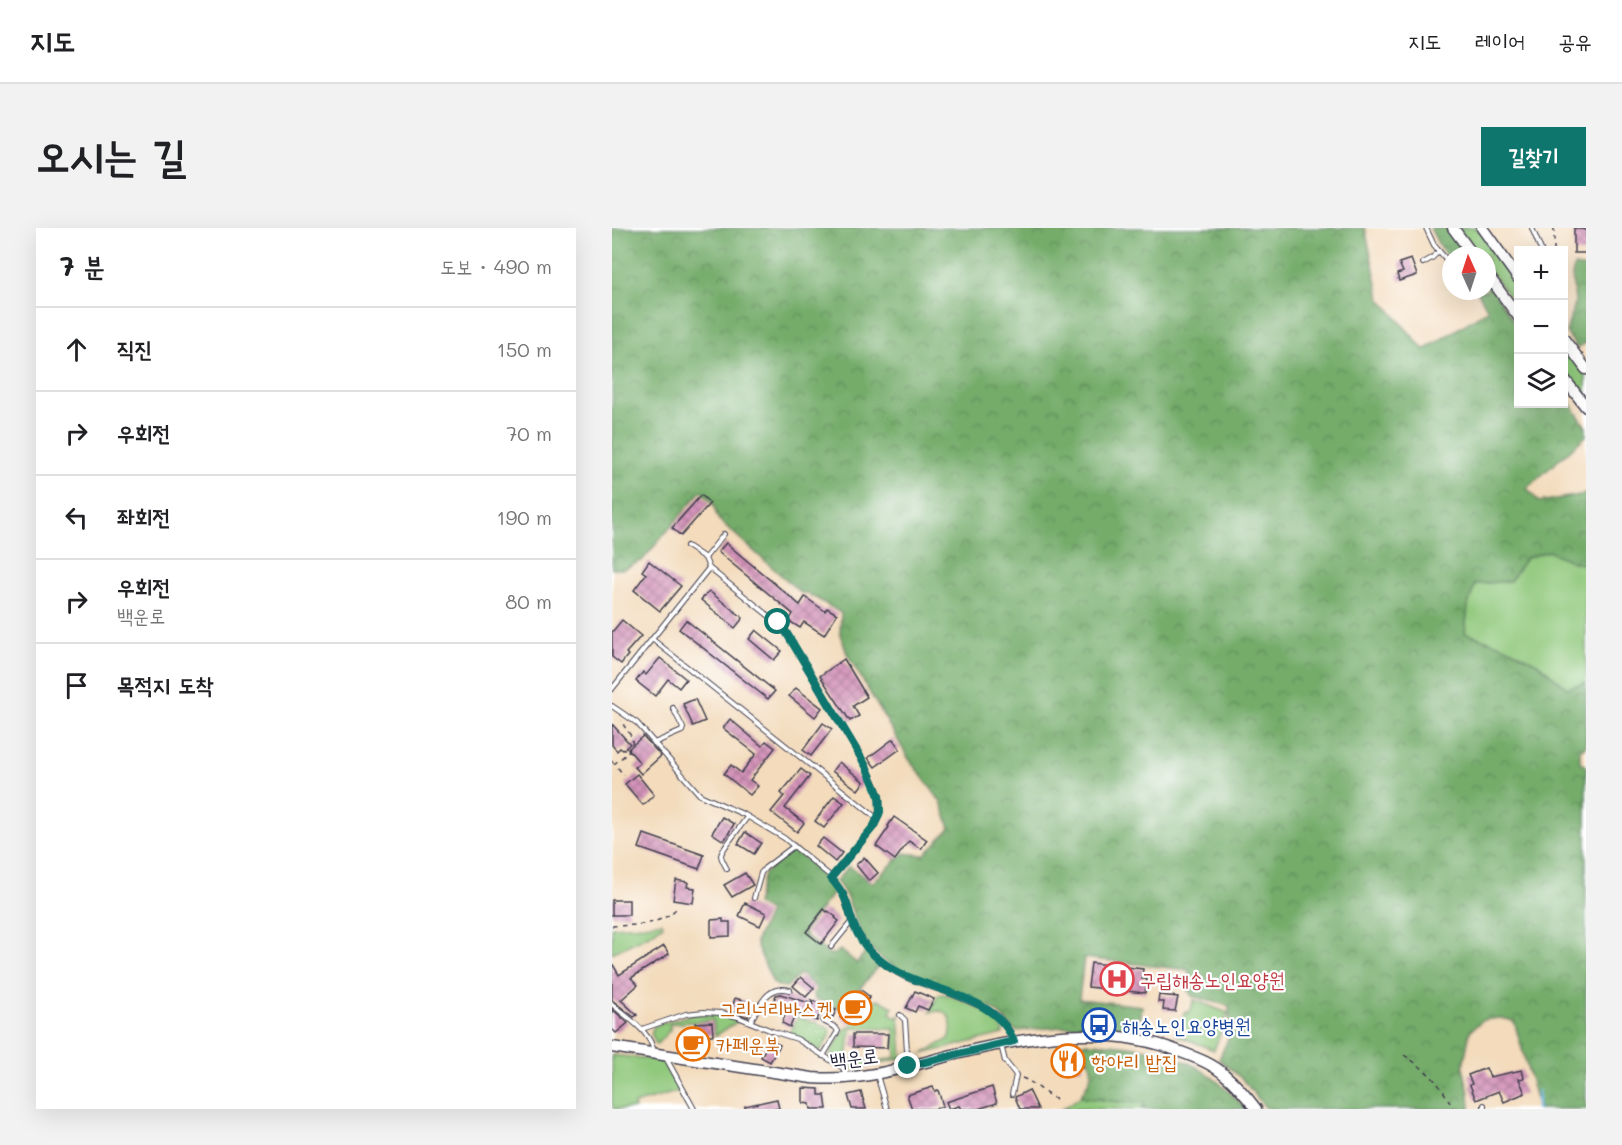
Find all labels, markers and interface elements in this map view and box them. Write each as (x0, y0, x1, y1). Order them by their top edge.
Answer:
text: 지도 (30, 22, 75, 58)
text: 지도 (1408, 27, 1442, 54)
text: 레이어 (1475, 27, 1525, 54)
text: 공유 (1558, 27, 1592, 54)
text: 오시는 길 (36, 127, 186, 182)
button: 길찾기 (1481, 127, 1586, 186)
north arrow (1442, 246, 1496, 300)
map controls (1514, 246, 1568, 408)
button: + (1514, 246, 1568, 300)
text: 7 분 (60, 249, 105, 283)
text: 도보 · 490 m (440, 253, 552, 279)
button: − (1514, 300, 1568, 354)
icon: ahead (60, 333, 93, 366)
text: 직진 (117, 334, 152, 363)
text: 150 m (497, 336, 552, 362)
button: layers (1514, 354, 1568, 408)
icon: right (60, 417, 93, 450)
text: 우회전 (117, 418, 170, 447)
text: 70 m (506, 420, 552, 446)
icon: left (60, 501, 93, 534)
text: 좌회전 (117, 502, 170, 531)
text: 190 m (497, 504, 552, 530)
text: 우회전 (117, 572, 170, 601)
icon: right (60, 585, 93, 618)
text: 80 m (505, 588, 552, 614)
text: 백운로 (117, 602, 165, 628)
route start (764, 608, 790, 634)
icon: arrive (60, 669, 93, 702)
text: 목적지 도착 (117, 670, 213, 699)
hospital icon: 구립해송노인요양원 (1099, 961, 1135, 997)
place label: 구립해송노인요양원 (1140, 966, 1285, 992)
cafe icon: 그리너리바스켓 (837, 990, 873, 1026)
place label: 그리너리바스켓 (719, 995, 832, 1021)
bus stop icon: 해송노인요양병원 (1081, 1007, 1117, 1043)
place label: 해송노인요양병원 (1122, 1012, 1251, 1038)
cafe icon: 카페운북 (675, 1026, 711, 1062)
place label: 카페운북 (716, 1031, 780, 1057)
street label: 백운로 (828, 1041, 880, 1073)
restaurant icon: 항아리 밥집 (1050, 1043, 1086, 1079)
place label: 항아리 밥집 (1091, 1048, 1178, 1074)
route end (894, 1052, 920, 1078)

